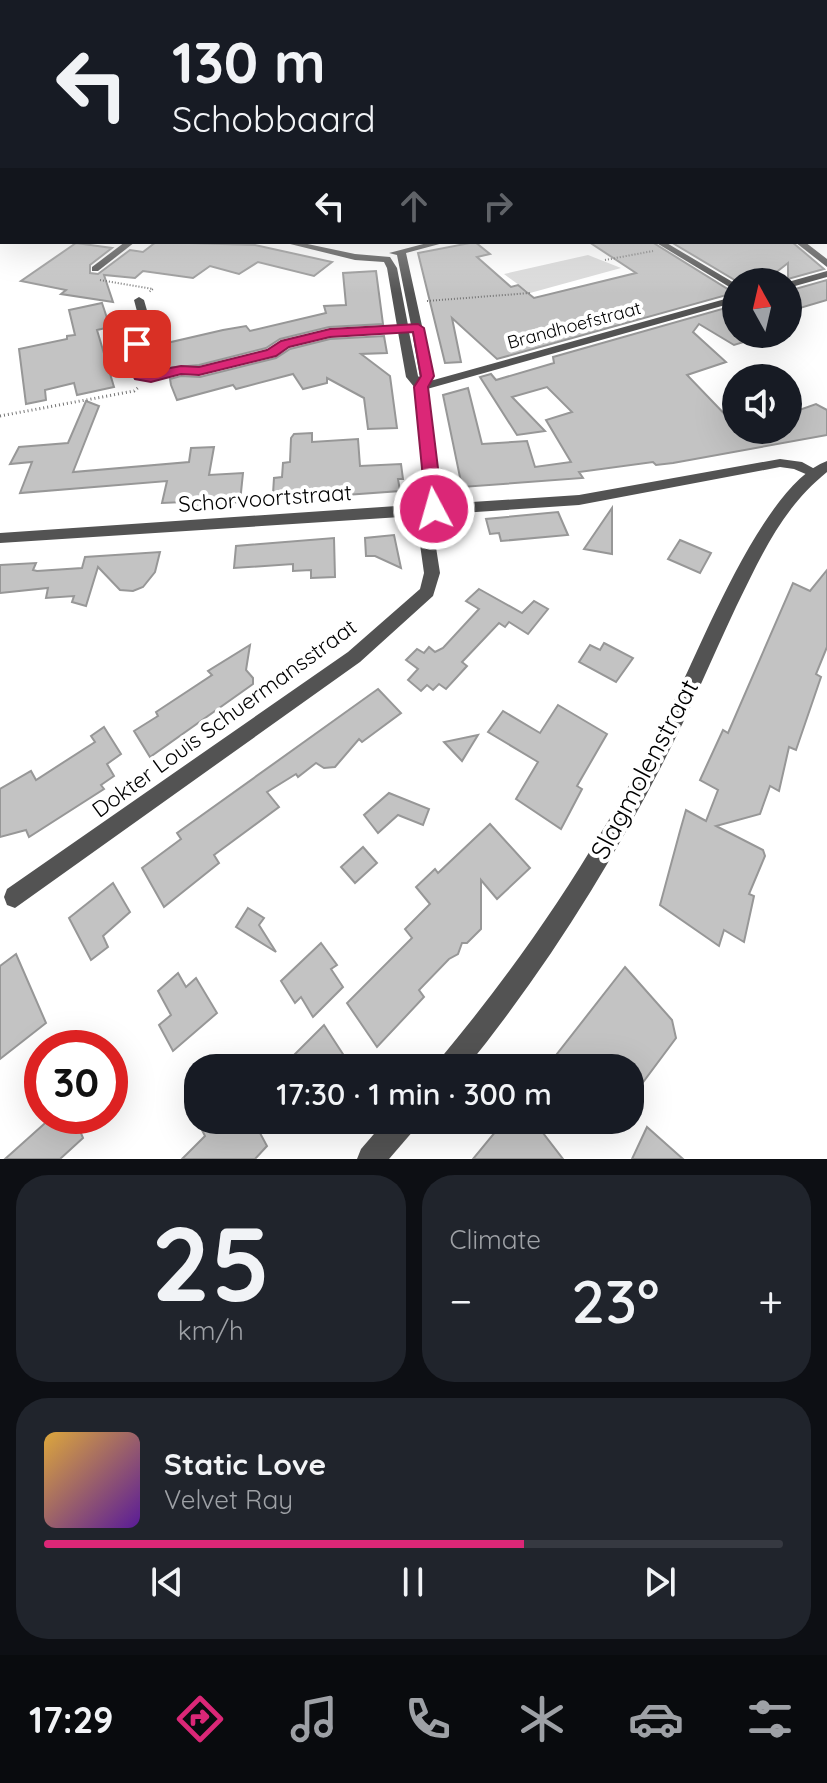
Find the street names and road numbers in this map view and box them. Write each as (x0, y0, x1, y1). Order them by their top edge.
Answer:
street label: Brandhoefstraat (504, 296, 644, 354)
street label: Schorvoortstraat (177, 478, 353, 518)
street label: Dokter Louis Schuermansstraat (86, 613, 362, 823)
street label: Slagmolenstraat (583, 674, 705, 864)

